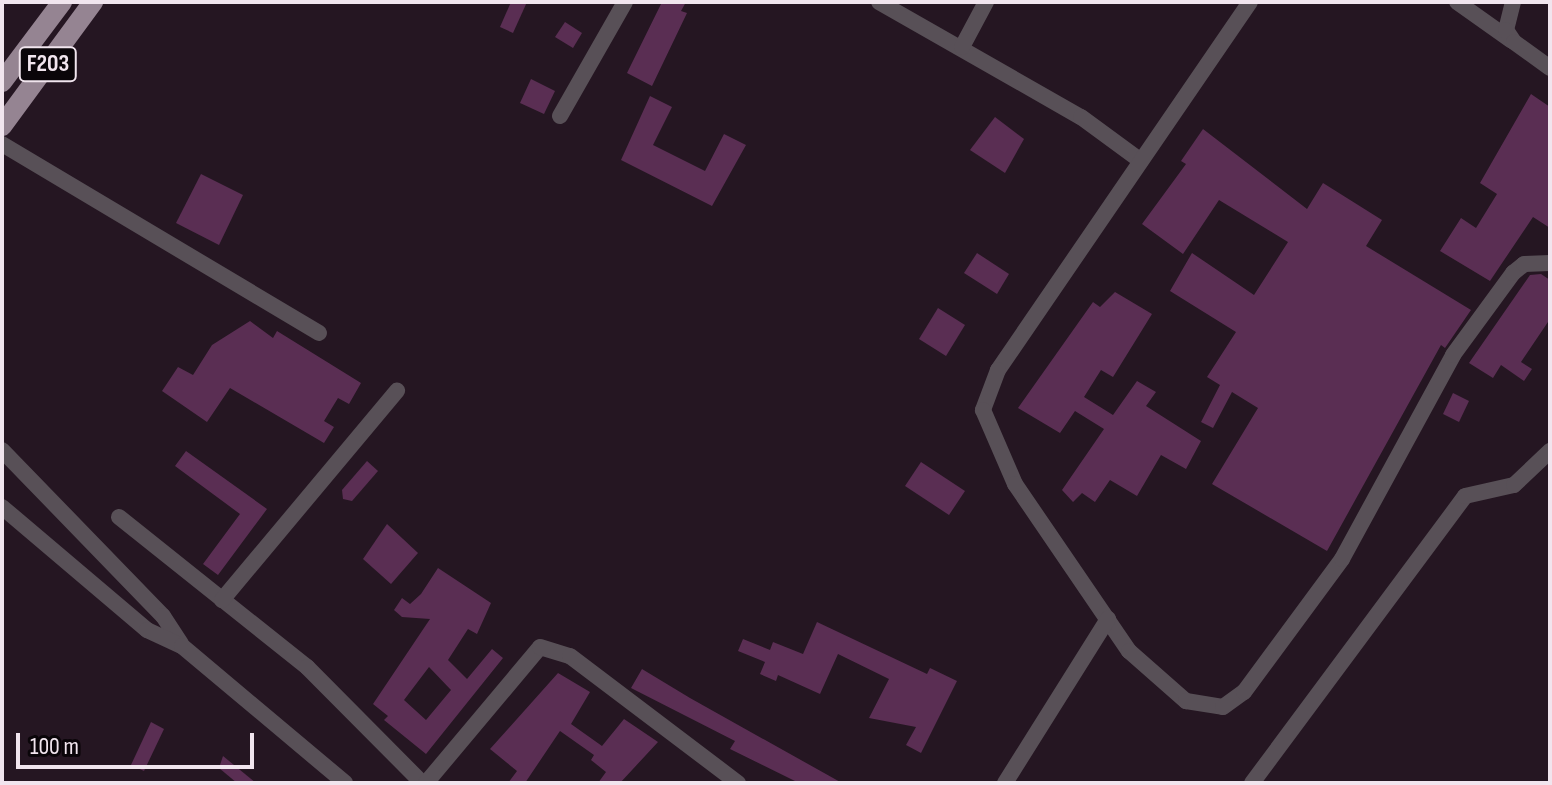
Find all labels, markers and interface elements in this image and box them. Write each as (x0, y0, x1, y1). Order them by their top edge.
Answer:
road number: F203 (18, 44, 78, 84)
scale bar (20, 717, 258, 767)
text: 100 m (30, 732, 79, 761)

